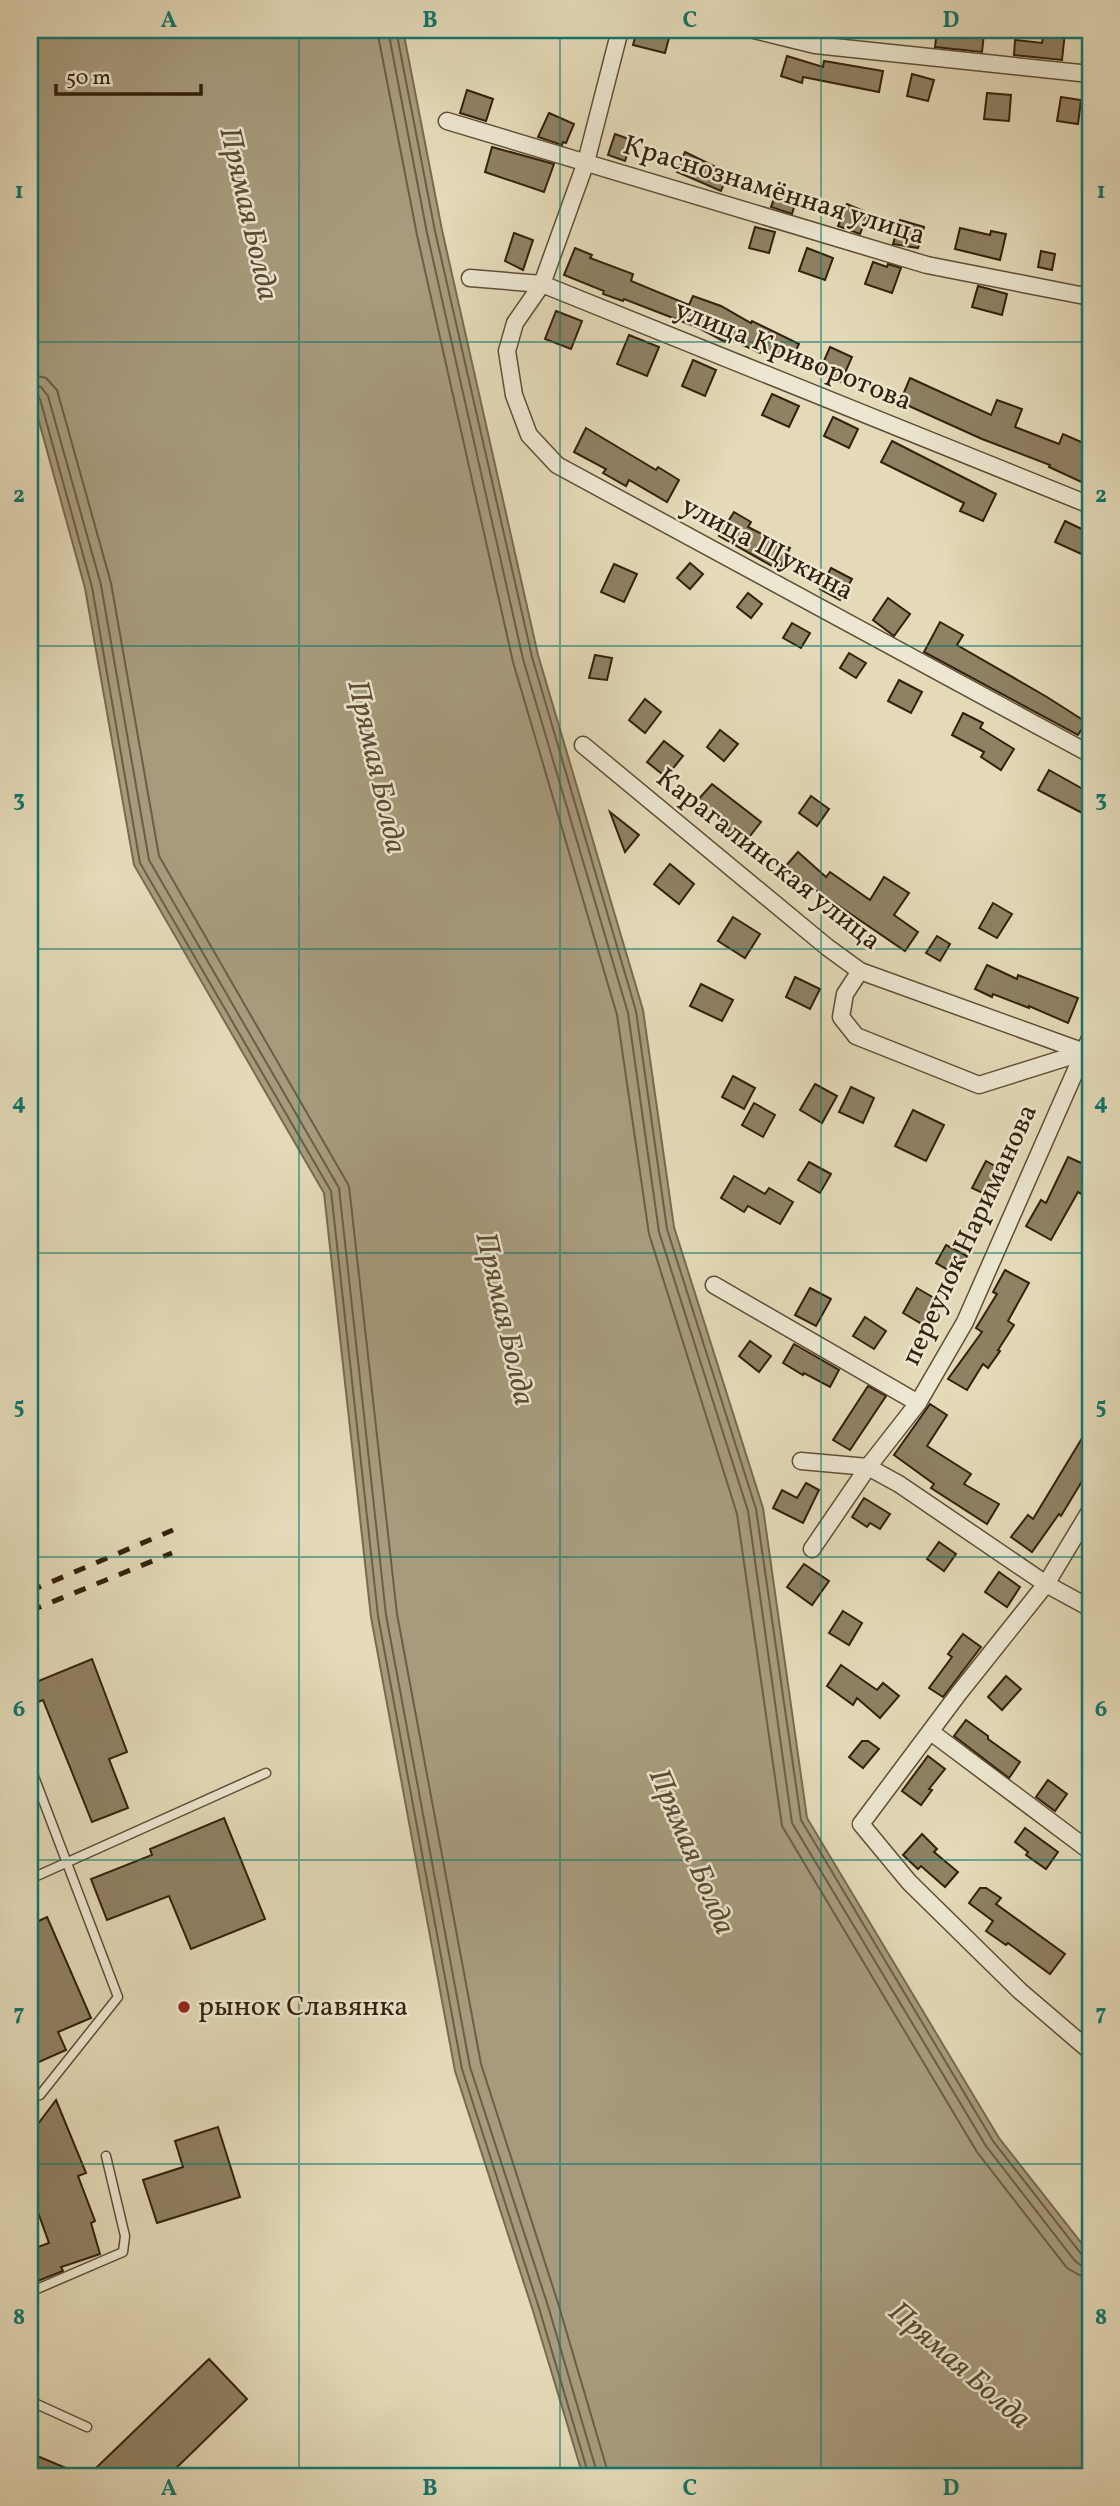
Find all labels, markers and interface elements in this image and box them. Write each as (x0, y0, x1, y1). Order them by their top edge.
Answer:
text: A (161, 5, 177, 37)
text: B (422, 5, 438, 37)
text: C (683, 5, 697, 37)
text: D (943, 5, 960, 37)
scale bar (56, 52, 201, 96)
text: 50 m (66, 64, 111, 93)
water label: Прямая Болда (208, 123, 288, 305)
street label: Краснознамённая улица (618, 126, 930, 256)
text: 1 (14, 176, 24, 208)
text: 1 (1096, 176, 1106, 208)
street label: улица Криворотова (669, 291, 917, 421)
text: 2 (13, 480, 25, 512)
text: 2 (1095, 480, 1107, 512)
street label: улица Щукина (674, 487, 860, 611)
water label: Прямая Болда (336, 676, 416, 858)
street label: Карагалинская улица (647, 760, 889, 960)
text: 3 (13, 784, 25, 816)
text: 3 (1095, 784, 1107, 816)
text: 4 (12, 1087, 26, 1119)
text: 4 (1094, 1087, 1108, 1119)
street label: переулок Нариманова (892, 1098, 1048, 1372)
water label: Прямая Болда (464, 1228, 544, 1410)
text: 5 (13, 1391, 25, 1423)
text: 5 (1095, 1391, 1107, 1423)
text: 6 (13, 1694, 25, 1726)
text: 6 (1095, 1694, 1107, 1726)
water label: Прямая Болда (637, 1763, 745, 1941)
place label: рынок Славянка (198, 1988, 408, 2027)
text: 7 (14, 1998, 25, 2030)
text: 7 (1096, 1998, 1107, 2030)
marker: рынок Славянка (176, 1999, 192, 2015)
water label: Прямая Болда (879, 2292, 1039, 2440)
text: 8 (13, 2302, 25, 2334)
text: 8 (1095, 2302, 1107, 2334)
text: A (161, 2473, 177, 2505)
text: B (422, 2473, 438, 2505)
text: C (683, 2473, 697, 2505)
text: D (943, 2473, 960, 2505)

